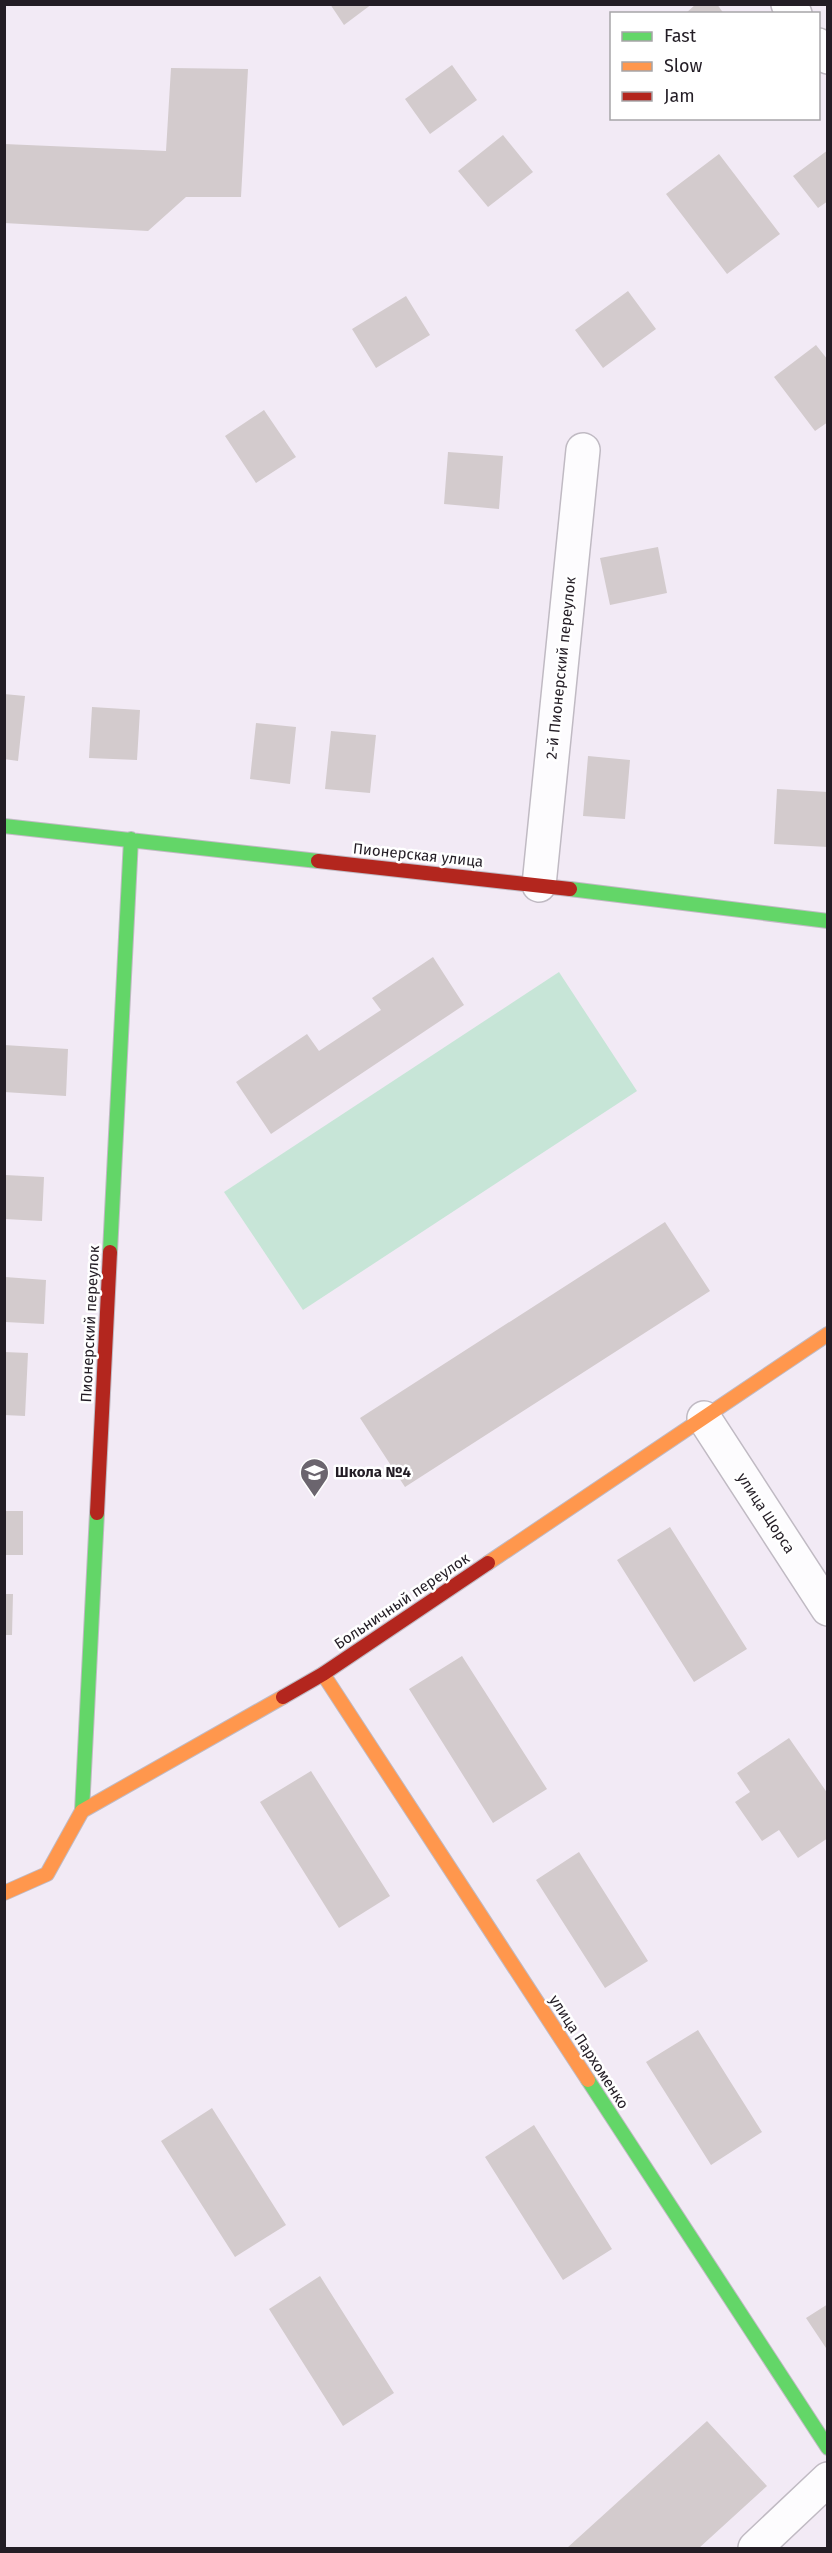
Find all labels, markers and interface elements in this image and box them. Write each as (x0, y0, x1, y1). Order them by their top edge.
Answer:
legend (610, 12, 820, 120)
text: Fast (664, 25, 697, 47)
text: Slow (664, 55, 703, 77)
text: Jam (664, 85, 695, 107)
street label: 2-й Пионерский переулок (542, 576, 580, 760)
street label: Пионерская улица (352, 839, 484, 871)
street label: Пионерский переулок (77, 1245, 103, 1403)
school or university icon: Школа №4 (298, 1456, 330, 1498)
place label: Школа №4 (335, 1463, 412, 1481)
street label: улица Щорса (733, 1469, 799, 1557)
street label: Больничный переулок (331, 1549, 473, 1653)
street label: улица Пархоменко (545, 1992, 633, 2112)

